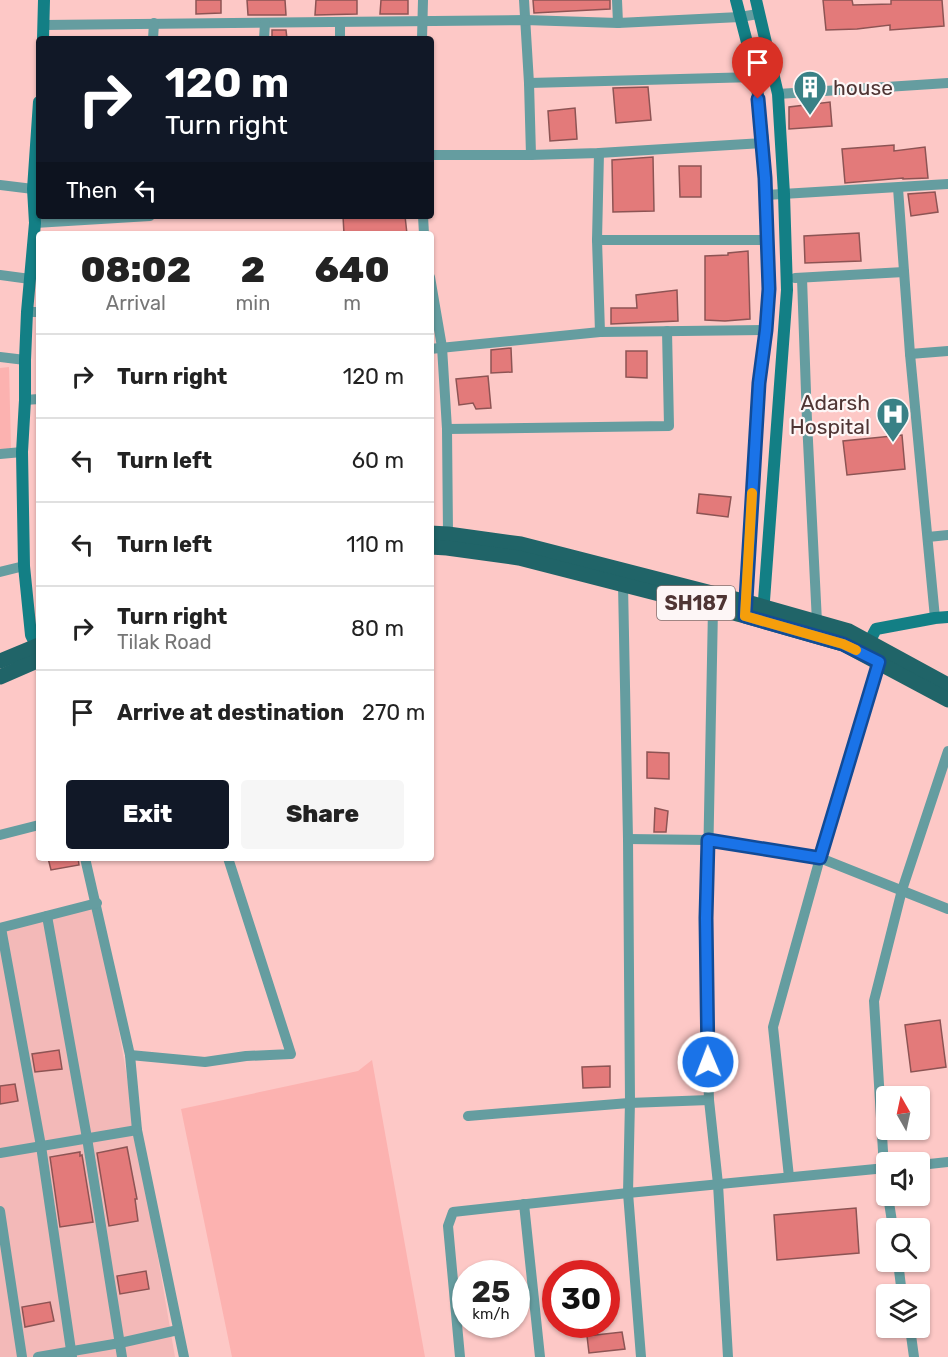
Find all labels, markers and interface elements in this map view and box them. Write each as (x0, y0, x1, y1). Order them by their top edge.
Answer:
pin (732, 37, 783, 99)
icon: arrive (741, 46, 774, 79)
text: 120 m (165, 58, 289, 108)
icon: right (66, 60, 144, 138)
building icon: house (792, 69, 828, 116)
place label: house (833, 75, 893, 100)
text: Turn right (165, 109, 288, 141)
icon: left (129, 174, 162, 207)
text: Then (66, 177, 117, 204)
text: 08:02 (80, 248, 191, 291)
text: 2 (241, 248, 265, 291)
text: 640 (315, 248, 390, 291)
text: Arrival (106, 291, 166, 315)
text: min (236, 291, 270, 315)
text: m (343, 291, 361, 315)
icon: right (66, 360, 99, 393)
text: Turn right (117, 363, 227, 390)
text: 120 m (343, 363, 404, 390)
place label: Adarsh Hospital (790, 390, 870, 439)
hospital icon: Adarsh Hospital (875, 396, 911, 443)
icon: left (66, 444, 99, 477)
text: Turn left (117, 447, 212, 474)
text: 60 m (352, 447, 404, 474)
icon: left (66, 528, 99, 561)
text: Turn left (117, 531, 212, 558)
text: 110 m (346, 531, 404, 558)
road number: SH187 (657, 586, 735, 620)
text: Turn right (117, 603, 227, 630)
icon: right (66, 612, 99, 645)
text: 80 m (351, 615, 404, 642)
text: Tilak Road (117, 630, 212, 654)
icon: arrive (66, 696, 99, 729)
text: Arrive at destination (117, 699, 344, 726)
text: 270 m (362, 699, 425, 726)
button: Exit (66, 780, 229, 849)
button: Share (241, 780, 404, 849)
position arrow (676, 1030, 740, 1094)
north arrow (876, 1086, 930, 1140)
map controls (876, 1086, 930, 1338)
button: sound (876, 1152, 930, 1206)
button: search (876, 1218, 930, 1272)
speed limit sign: 30 (542, 1260, 620, 1338)
text: 25 (472, 1274, 510, 1310)
button: layers (876, 1284, 930, 1338)
text: km/h (472, 1305, 510, 1323)

